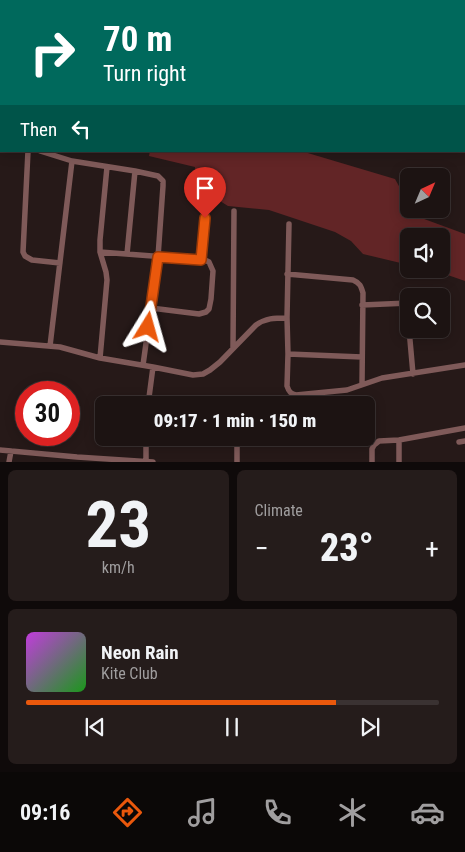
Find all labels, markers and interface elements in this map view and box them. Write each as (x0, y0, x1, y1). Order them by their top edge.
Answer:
text: 70 m (103, 19, 172, 60)
icon: right (20, 20, 85, 85)
text: Turn right (103, 61, 186, 86)
icon: left (67, 115, 95, 143)
text: Then (20, 118, 57, 141)
pin (184, 167, 226, 218)
north arrow (400, 168, 450, 218)
map controls (400, 168, 450, 338)
icon: arrive (191, 174, 219, 202)
button: sound (400, 228, 450, 278)
button: search (400, 288, 450, 338)
position arrow (121, 300, 173, 352)
speed limit sign: 30 (15, 381, 80, 446)
text: 09:17 · 1 min · 150 m (154, 409, 316, 432)
text: 23 (85, 487, 151, 563)
text: Climate (255, 501, 303, 520)
text: 23° (320, 526, 374, 570)
text: − (255, 532, 269, 565)
text: + (425, 532, 439, 565)
text: km/h (102, 558, 135, 577)
text: Neon Rain (101, 641, 179, 664)
text: Kite Club (101, 664, 158, 683)
icon: previous (81, 713, 109, 741)
icon: pause (218, 713, 246, 741)
icon: next (356, 713, 384, 741)
icon: directions (110, 795, 145, 830)
icon: music (185, 795, 220, 830)
icon: phone (260, 795, 295, 830)
icon: climate (335, 795, 370, 830)
icon: car (410, 795, 445, 830)
text: 09:16 (20, 800, 70, 825)

